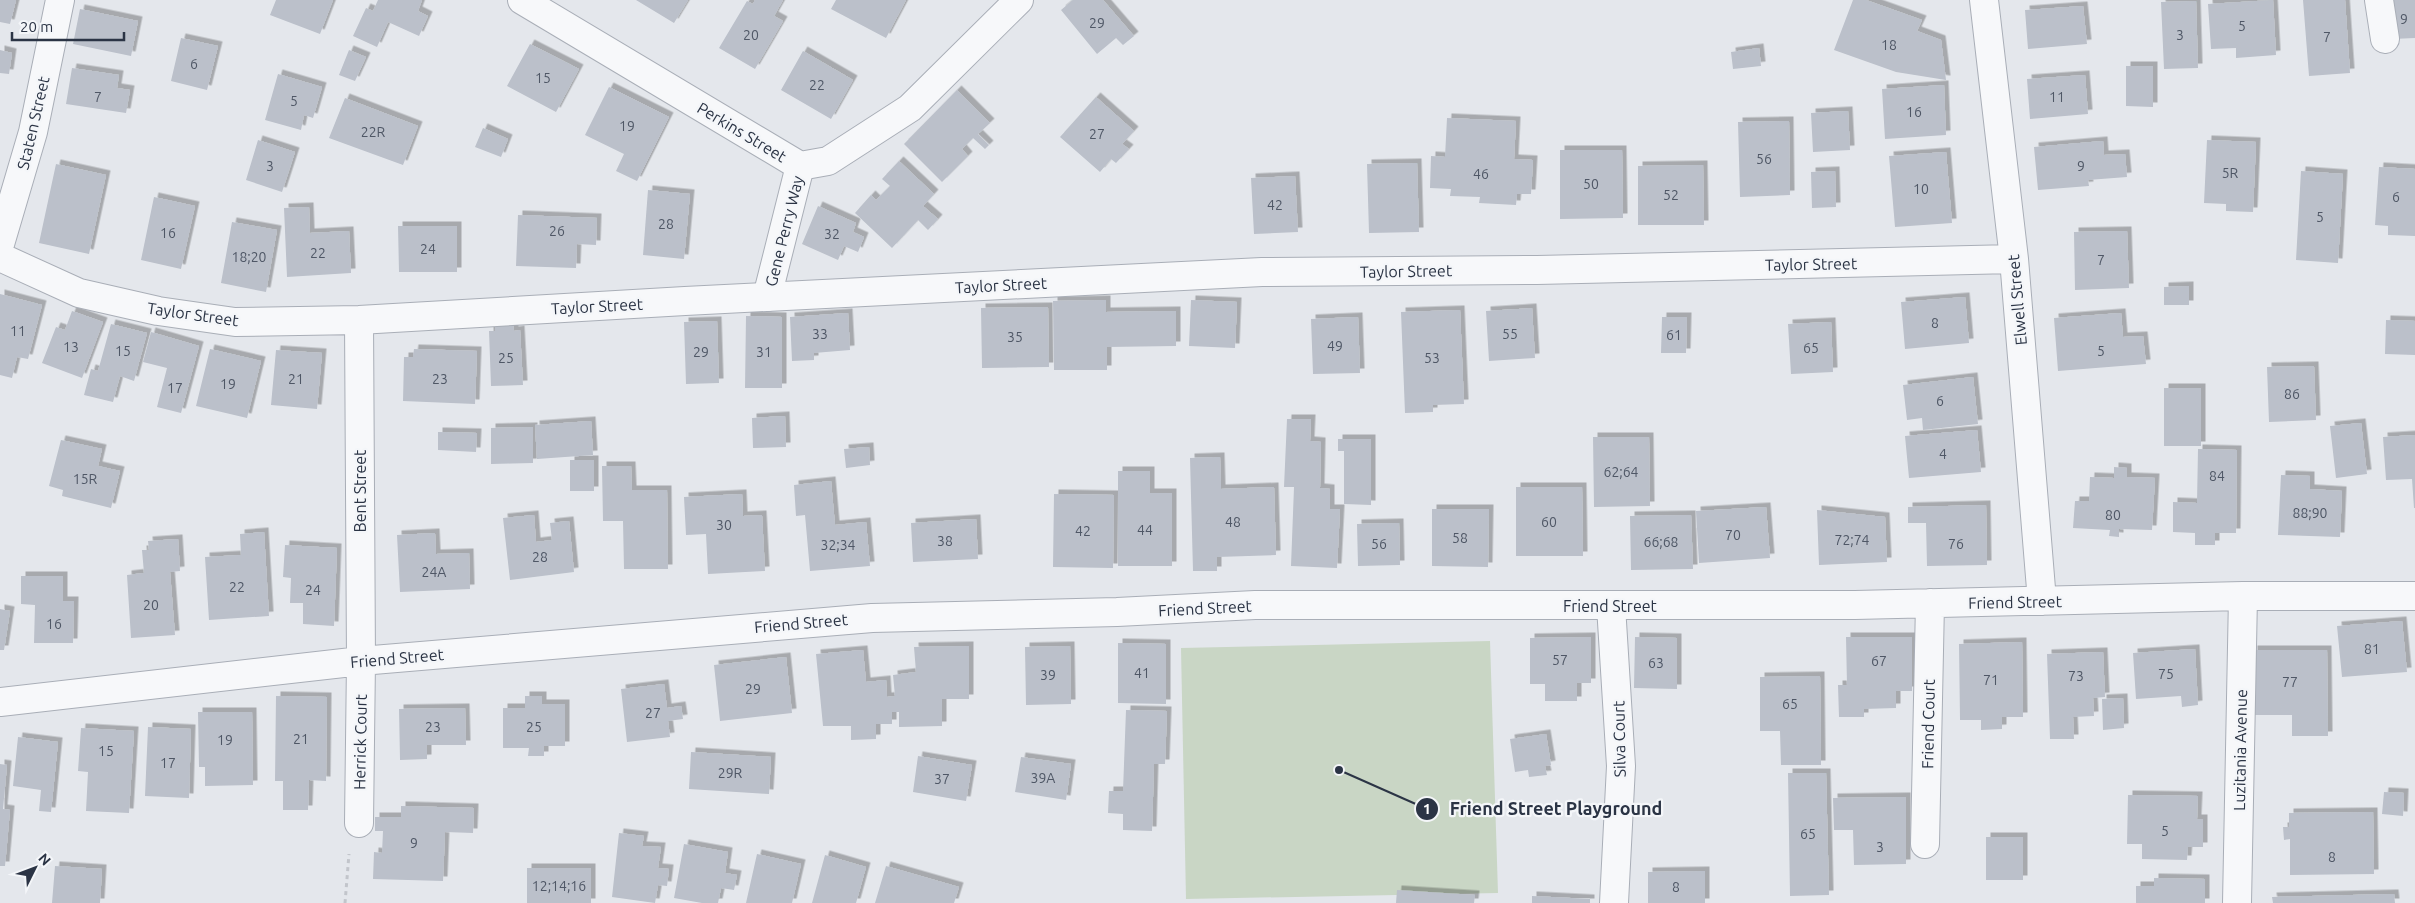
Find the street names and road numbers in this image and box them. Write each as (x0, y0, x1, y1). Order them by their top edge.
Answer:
street label: Staten Street (13, 74, 53, 172)
street label: Perkins Street (694, 98, 790, 166)
street label: Gene Perry Way (762, 174, 807, 288)
street label: Elwell Street (2004, 253, 2030, 346)
street label: Taylor Street (1765, 254, 1858, 274)
street label: Taylor Street (1360, 261, 1453, 281)
street label: Taylor Street (955, 274, 1048, 296)
street label: Taylor Street (551, 295, 644, 317)
street label: Taylor Street (146, 299, 241, 329)
street label: Bent Street (351, 449, 369, 532)
street label: Friend Street (1968, 592, 2063, 612)
street label: Friend Street (1158, 597, 1253, 619)
street label: Friend Street (1563, 597, 1658, 615)
street label: Friend Street (754, 610, 849, 636)
street label: Friend Street (350, 645, 445, 671)
street label: Friend Court (1918, 678, 1938, 769)
street label: Luzitania Avenue (2230, 689, 2250, 811)
street label: Herrick Court (350, 693, 370, 790)
street label: Silva Court (1609, 700, 1629, 778)

